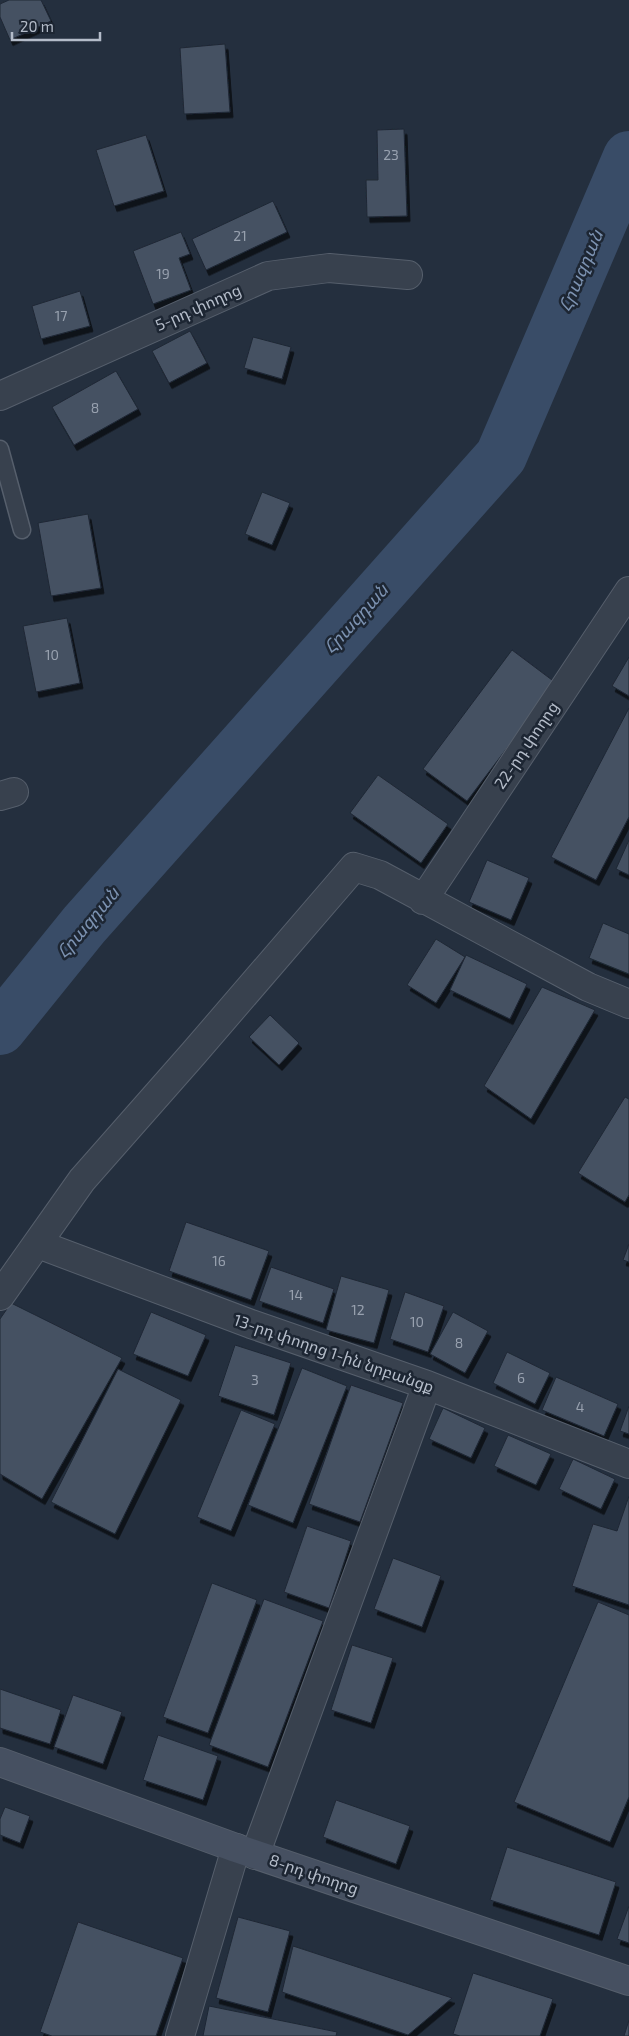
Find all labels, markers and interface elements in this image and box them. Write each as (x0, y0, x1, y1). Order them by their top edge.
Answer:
scale bar (12, 10, 100, 42)
text: 20 m (20, 17, 54, 35)
house number: 23 (383, 146, 399, 163)
water label: Հրազդան (553, 226, 608, 315)
house number: 21 (233, 227, 247, 244)
house number: 19 (156, 265, 170, 282)
street label: 5-րդ փողոց (152, 279, 244, 335)
house number: 17 (55, 307, 67, 324)
house number: 8 (91, 399, 99, 416)
water label: Հրազդան (318, 578, 394, 658)
house number: 10 (45, 646, 59, 663)
street label: 22-րդ փողոց (489, 697, 563, 793)
water label: Հրազդան (51, 881, 125, 963)
house number: 16 (212, 1252, 226, 1269)
house number: 14 (289, 1286, 303, 1303)
house number: 12 (351, 1301, 365, 1318)
street label: 13-րդ փողոց 1-ին նրբանցք (231, 1310, 437, 1396)
house number: 10 (410, 1313, 424, 1330)
house number: 8 (455, 1334, 463, 1351)
house number: 6 (517, 1369, 525, 1386)
house number: 3 (251, 1372, 259, 1388)
house number: 4 (576, 1398, 584, 1415)
street label: 8-րդ փողոց (267, 1849, 361, 1899)

